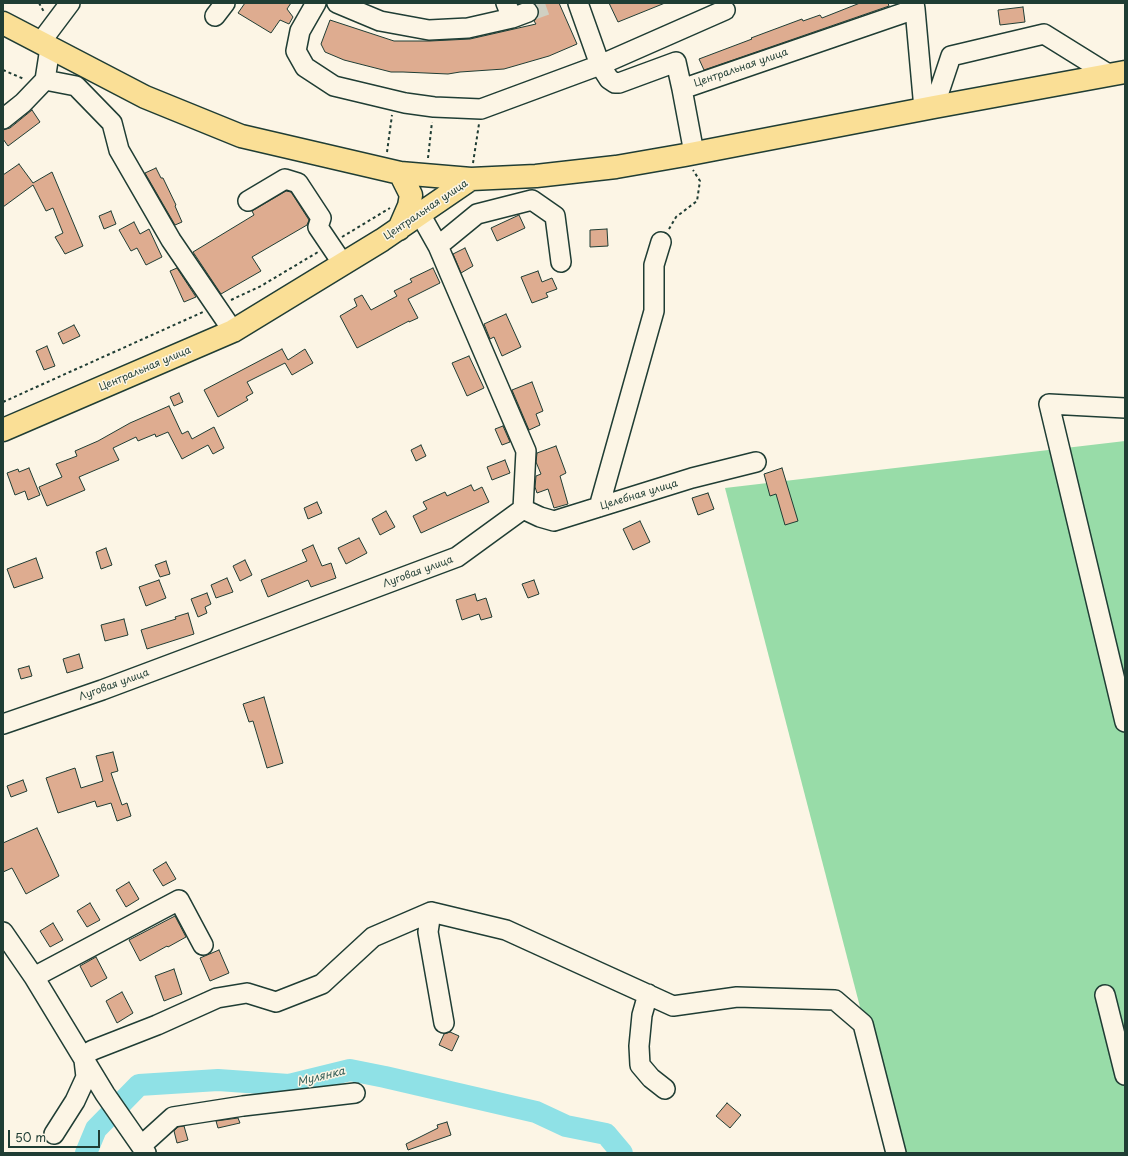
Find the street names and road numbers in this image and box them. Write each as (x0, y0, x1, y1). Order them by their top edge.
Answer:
street label: Центральная улица (692, 46, 790, 90)
street label: Центральная улица (382, 177, 470, 243)
street label: Центральная улица (97, 344, 193, 394)
street label: Целебная улица (599, 477, 679, 513)
street label: Луговая улица (381, 554, 455, 590)
street label: Луговая улица (77, 667, 151, 703)

